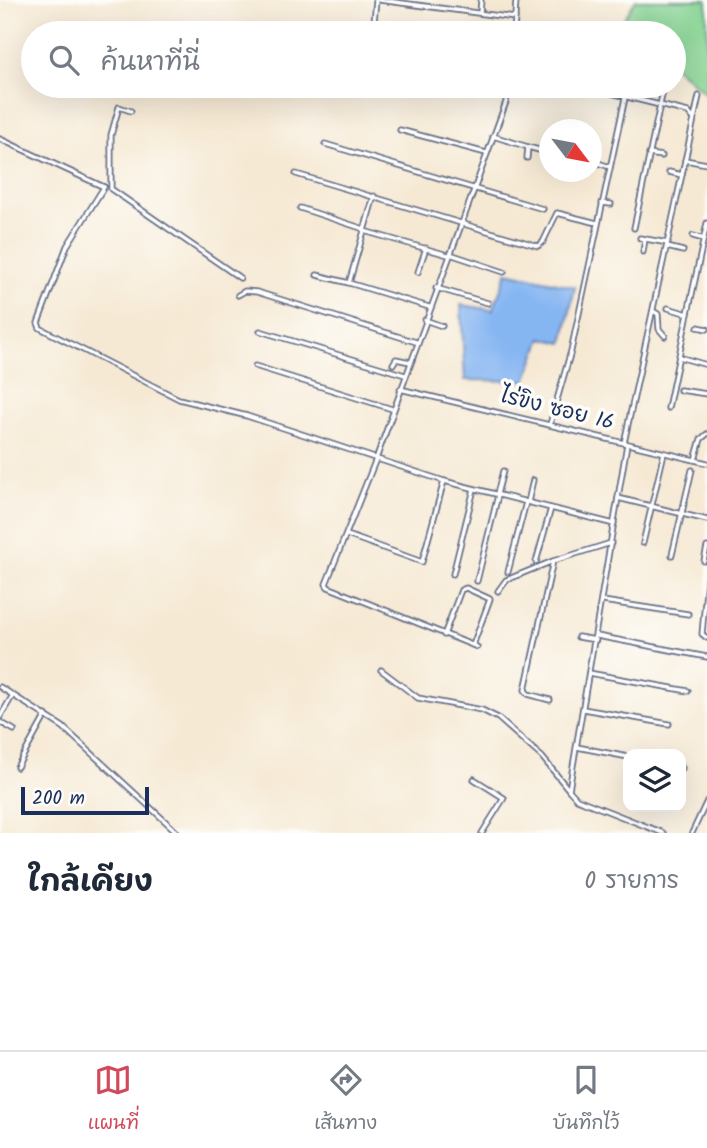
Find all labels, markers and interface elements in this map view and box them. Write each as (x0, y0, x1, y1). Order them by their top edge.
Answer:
search box (21, 21, 686, 98)
icon: search (45, 41, 83, 79)
text: ค้นหาที่นี่ (101, 42, 200, 84)
north arrow (539, 119, 602, 182)
street label: ไร่ขิง ซอย 16 (496, 380, 617, 440)
map controls (623, 749, 686, 812)
button: layers (623, 749, 686, 812)
scale bar (21, 784, 149, 816)
text: 200 m (32, 784, 85, 814)
text: ใกล้เคียง (28, 859, 153, 907)
text: 0 รายการ (584, 864, 679, 900)
tab: แผนที่ (88, 1061, 139, 1139)
tab: เส้นทาง (314, 1061, 377, 1139)
tab: บันทึกไว้ (553, 1061, 619, 1139)

